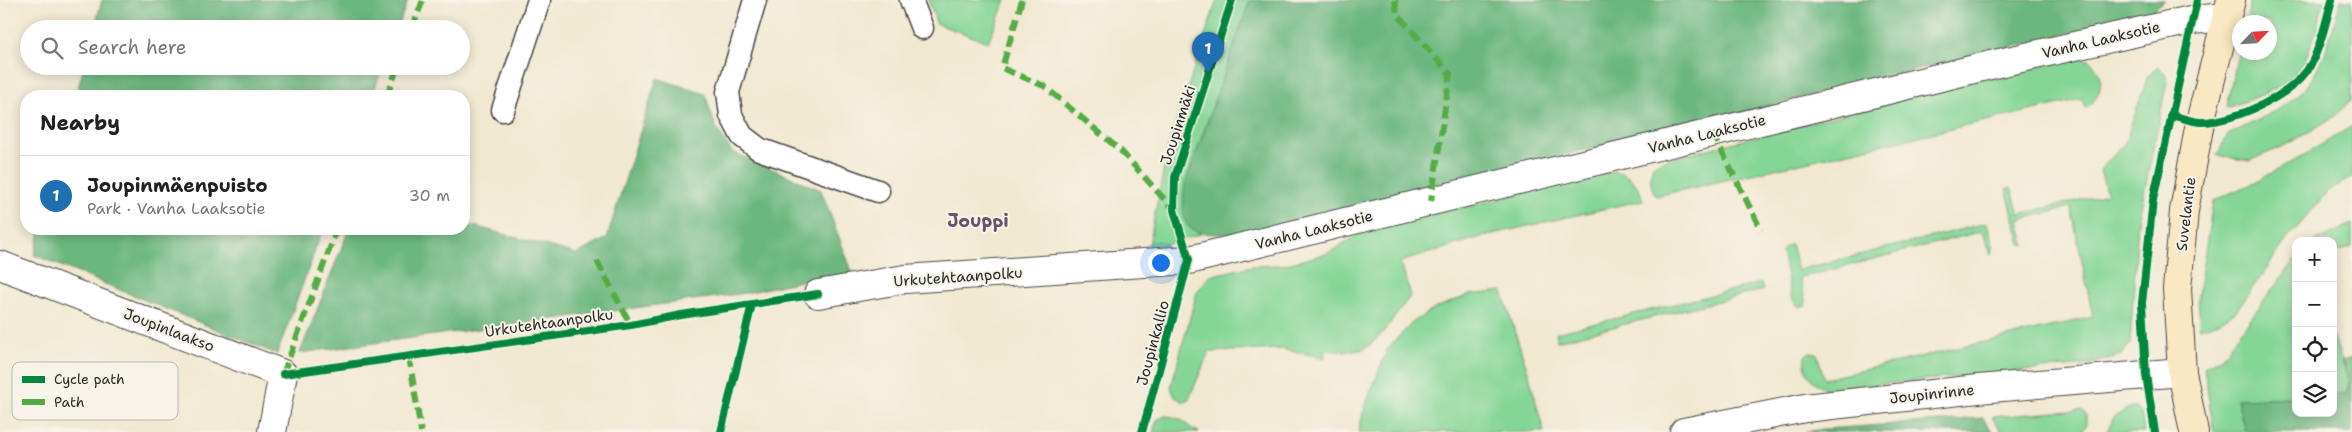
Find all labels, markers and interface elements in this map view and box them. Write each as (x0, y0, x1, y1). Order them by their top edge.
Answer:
north arrow (2232, 15, 2277, 60)
street label: Vanha Laaksotie (2040, 17, 2162, 63)
search box (20, 20, 470, 75)
pin: 1 (1192, 32, 1224, 73)
icon: search (38, 34, 66, 62)
text: Search here (78, 35, 187, 60)
street label: Joupinmäki (1156, 83, 1200, 167)
text: Nearby (40, 109, 120, 137)
street label: Vanha Laaksotie (1646, 110, 1768, 158)
text: Joupinmäenpuisto (87, 173, 268, 198)
street label: Suvelantie (2172, 176, 2200, 252)
text: 1 (52, 185, 60, 206)
text: 30 m (409, 185, 450, 206)
text: Park · Vanha Laaksotie (87, 198, 266, 219)
street label: Vanha Laaksotie (1253, 206, 1375, 254)
district label: Jouppi (947, 209, 1009, 233)
map controls (2292, 237, 2337, 417)
button: + (2292, 237, 2337, 282)
your location (1148, 250, 1174, 276)
street label: Urkutehtaanpolku (893, 263, 1023, 291)
button: − (2292, 282, 2337, 327)
street label: Joupinkallio (1132, 298, 1174, 388)
street label: Joupinlaakso (121, 304, 217, 356)
street label: Urkutehtaanpolku (483, 304, 615, 342)
button: locate (2292, 327, 2337, 372)
legend (12, 362, 178, 420)
text: Cycle path (54, 370, 125, 388)
button: layers (2292, 372, 2337, 417)
street label: Joupinrinne (1889, 380, 1975, 408)
text: Path (54, 393, 85, 411)

